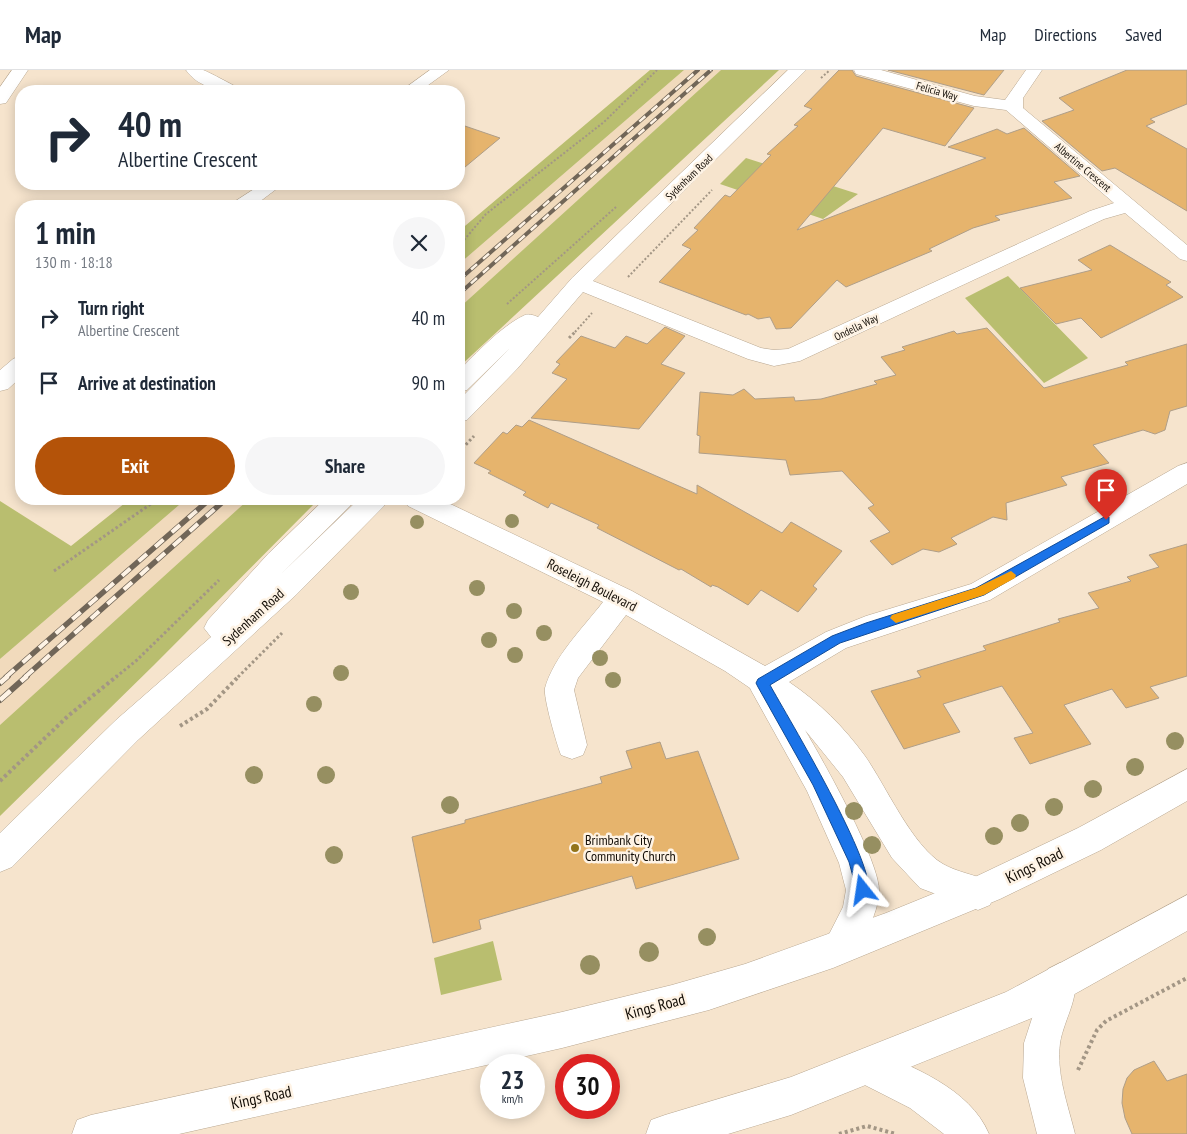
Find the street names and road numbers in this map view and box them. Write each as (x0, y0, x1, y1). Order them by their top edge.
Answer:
street label: Felicia Way (915, 78, 960, 104)
street label: Albertine Crescent (1052, 139, 1114, 195)
street label: Sydenham Road (662, 151, 716, 203)
street label: Ondella Way (832, 310, 881, 344)
street label: Roseleigh Boulevard (544, 555, 640, 615)
street label: Sydenham Road (218, 585, 288, 649)
street label: Kings Road (1002, 843, 1066, 887)
street label: Kings Road (623, 988, 687, 1024)
street label: Kings Road (229, 1081, 293, 1113)

